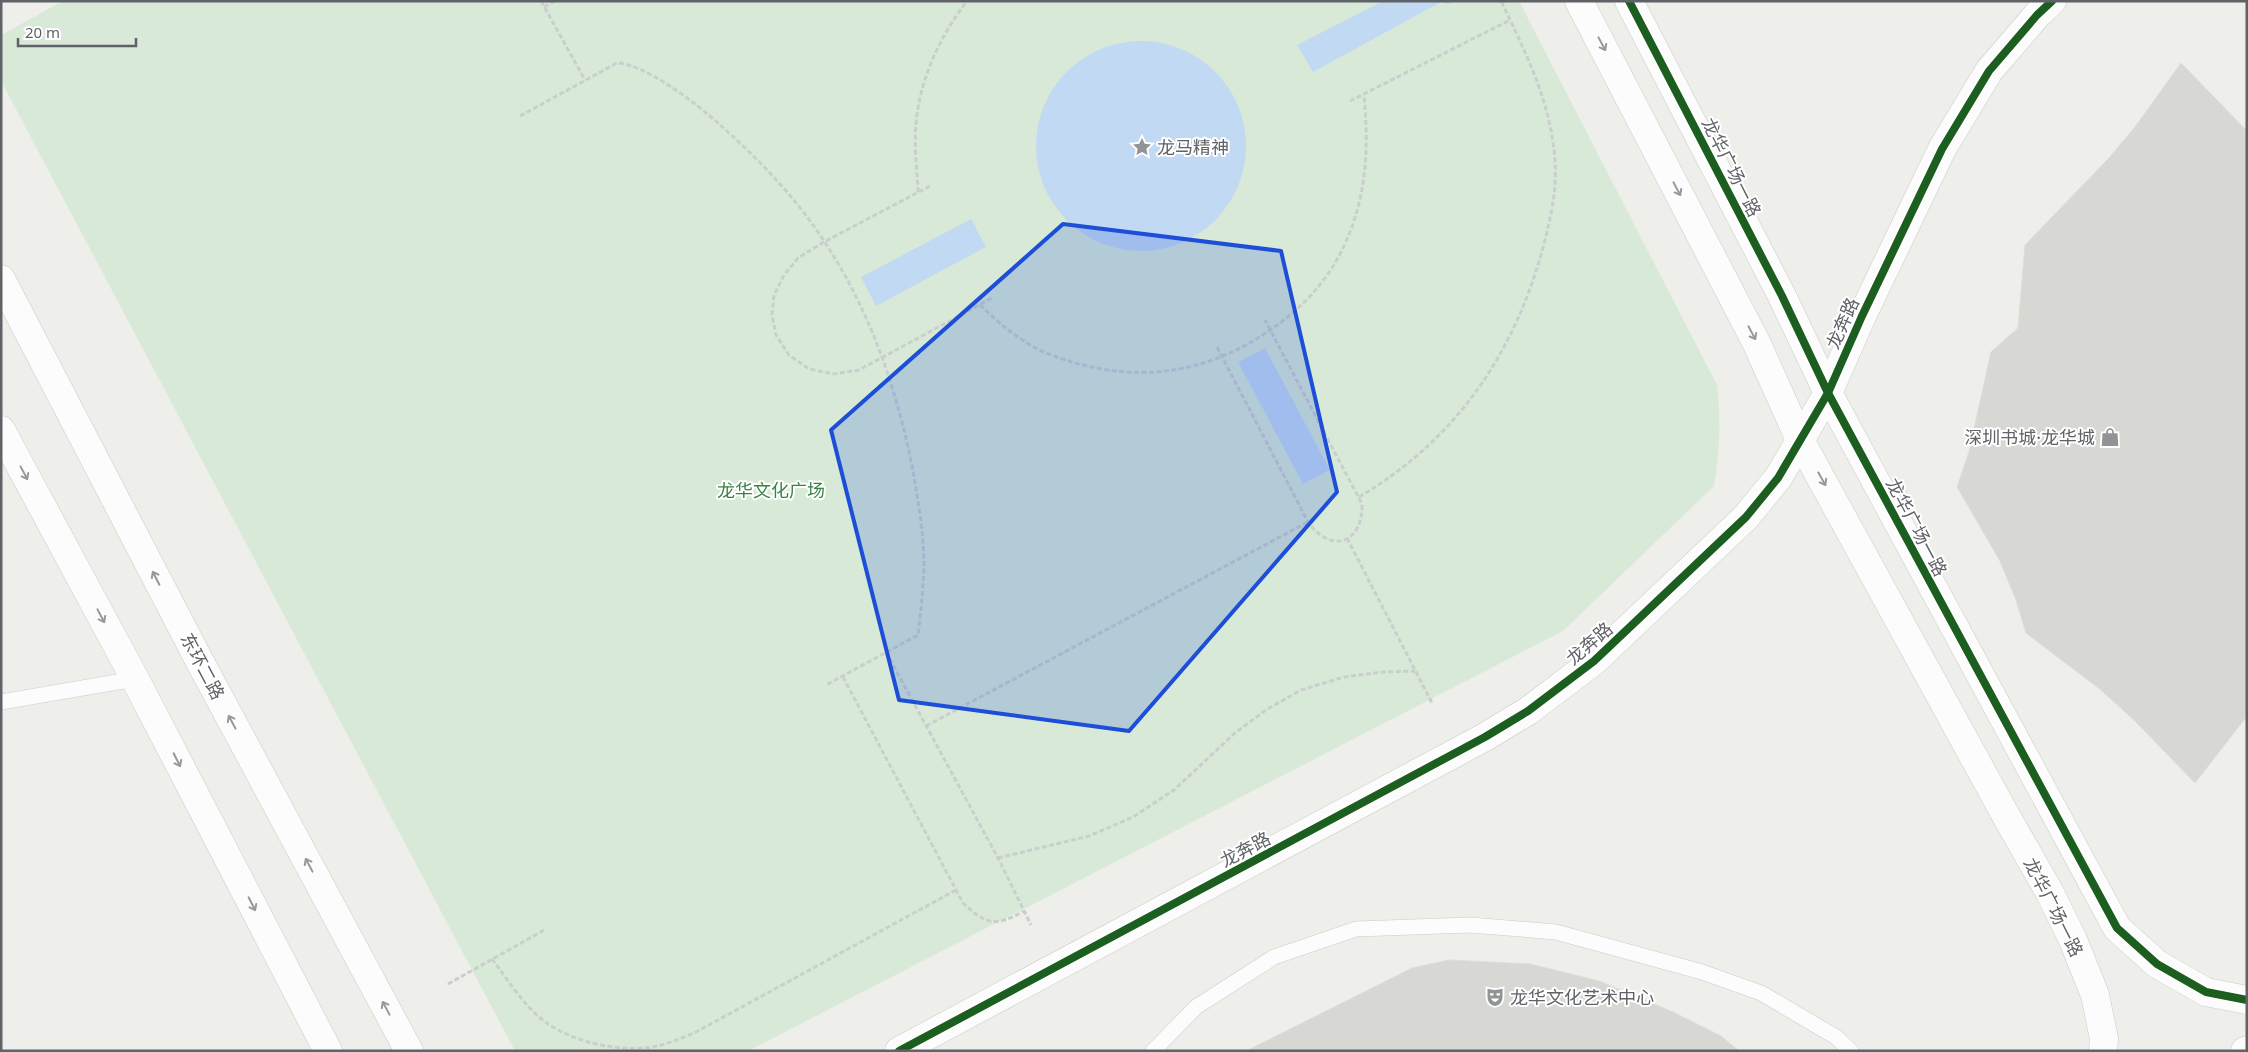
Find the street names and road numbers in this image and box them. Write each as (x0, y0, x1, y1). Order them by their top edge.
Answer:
street label: 龙华广场一路 (1697, 113, 1767, 221)
street label: 龙奔路 (1820, 293, 1864, 353)
street label: 龙华广场一路 (1881, 474, 1953, 580)
street label: 龙奔路 (1561, 616, 1617, 670)
street label: 东环二路 (176, 629, 230, 703)
street label: 龙奔路 (1216, 826, 1274, 872)
street label: 龙华广场一路 (2019, 853, 2089, 961)

